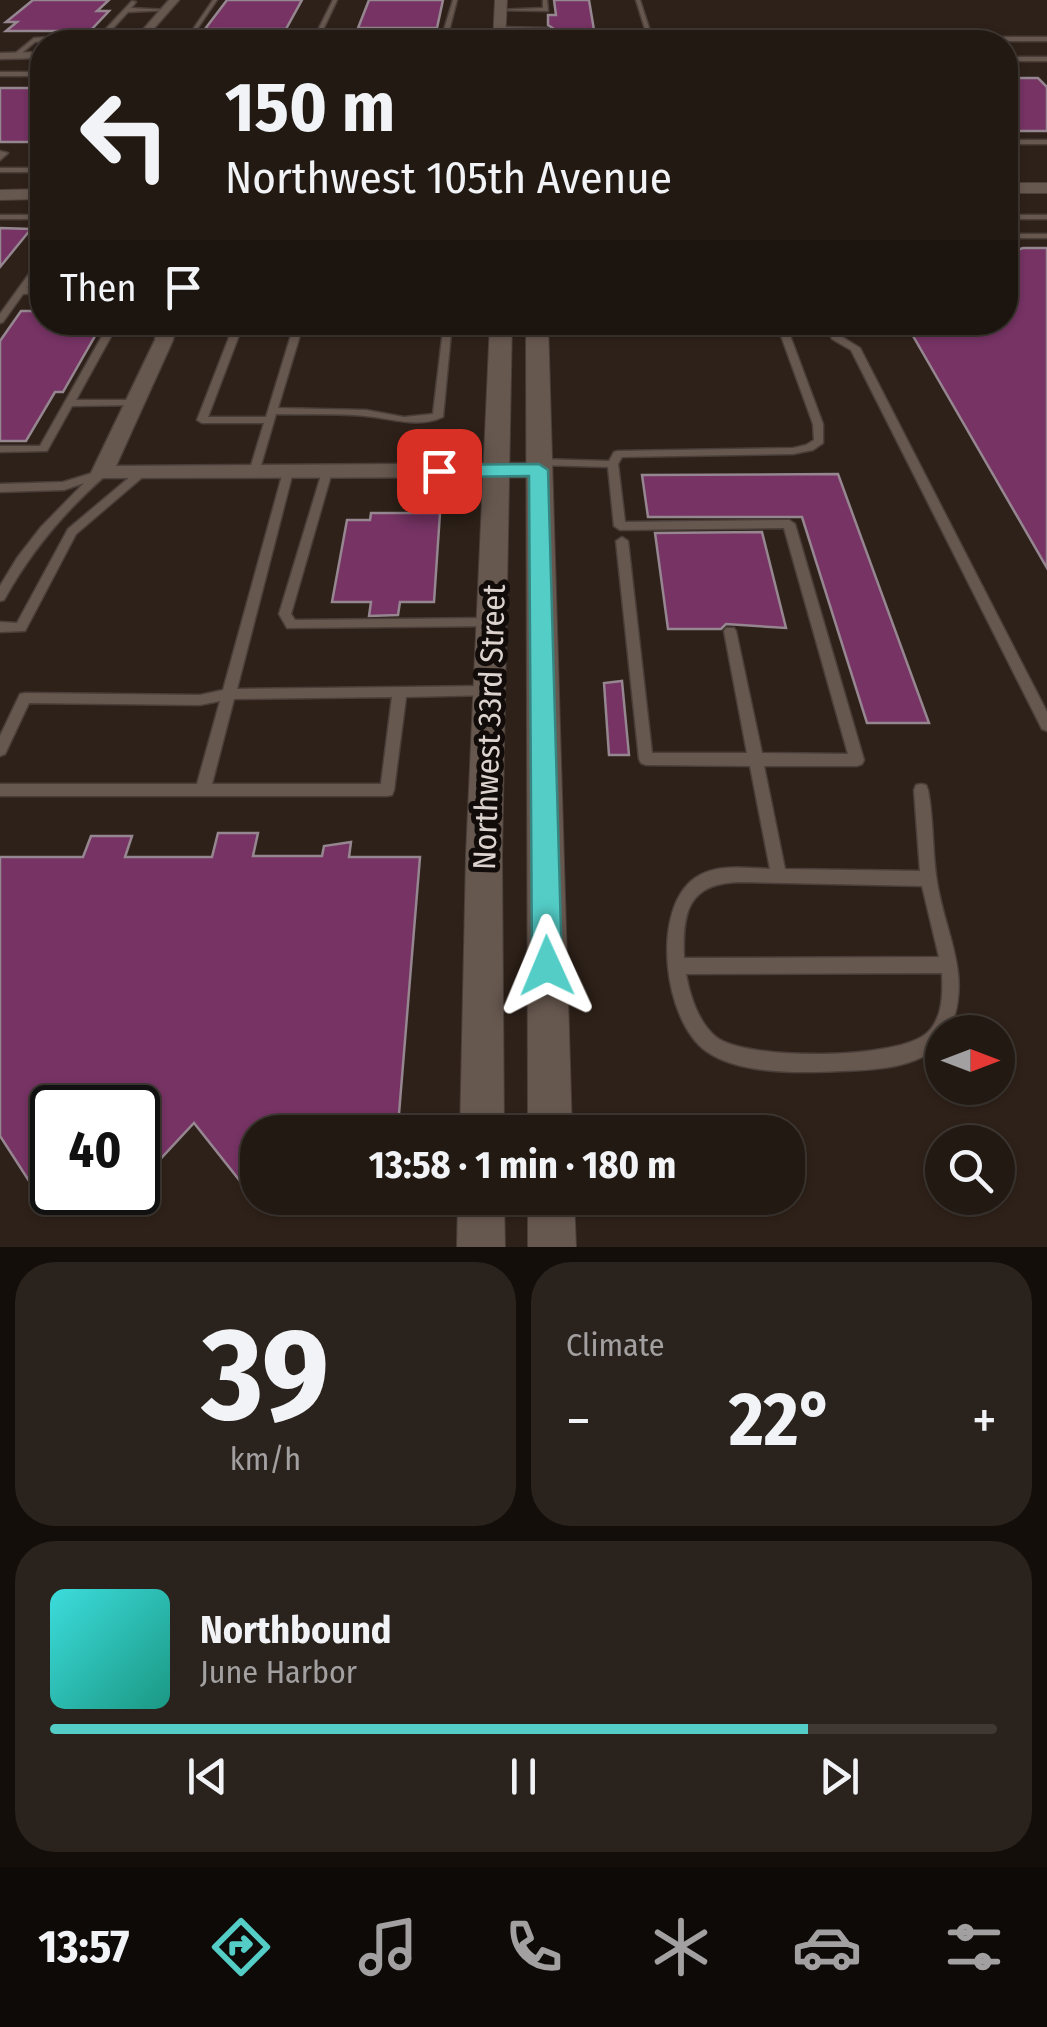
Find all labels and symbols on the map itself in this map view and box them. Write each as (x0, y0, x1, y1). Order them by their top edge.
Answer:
pin (397, 429, 482, 514)
street label: Northwest 33rd Street (465, 583, 513, 870)
position arrow (495, 914, 599, 1018)
north arrow (925, 1015, 1015, 1105)
speed limit sign: 40 (30, 1085, 160, 1215)

